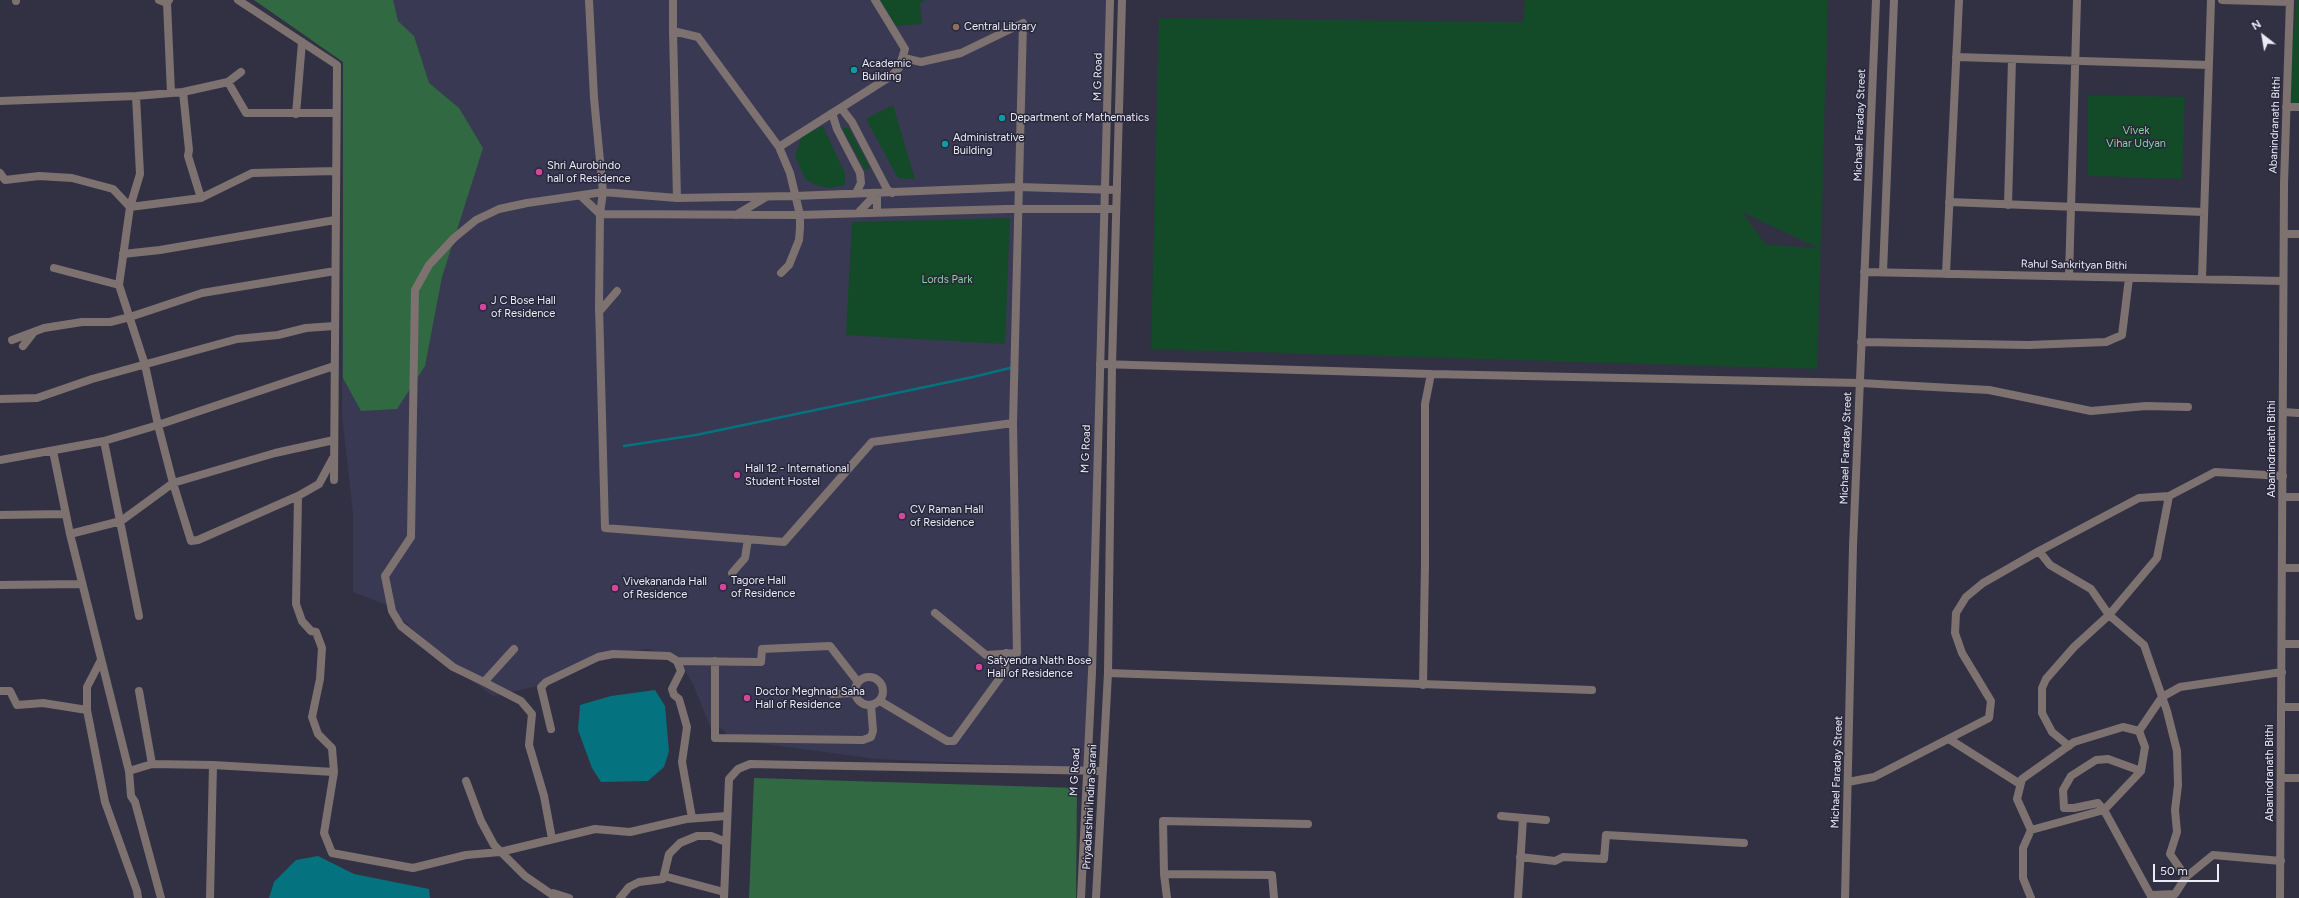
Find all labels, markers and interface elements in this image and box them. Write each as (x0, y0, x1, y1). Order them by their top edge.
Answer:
north arrow (2243, 16, 2283, 56)
text: N (2250, 18, 2264, 33)
place label: Central Library (964, 20, 1036, 34)
marker: Central Library (951, 22, 961, 32)
street label: M G Road (1091, 53, 1105, 101)
place label: Academic Building (862, 57, 911, 83)
marker: Academic Building (849, 65, 859, 75)
street label: Michael Faraday Street (1851, 68, 1869, 182)
street label: Abanindranath Bithi (2267, 76, 2283, 174)
place label: Department of Mathematics (1010, 111, 1149, 125)
marker: Department of Mathematics (997, 113, 1007, 123)
park label: Vivek Vihar Udyan (2106, 124, 2166, 150)
place label: Administrative Building (953, 131, 1024, 157)
marker: Administrative Building (940, 139, 950, 149)
place label: Shri Aurobindo hall of Residence (547, 159, 631, 185)
marker: Shri Aurobindo hall of Residence (534, 167, 544, 177)
street label: Rahul Sankrityan Bithi (2021, 257, 2127, 273)
park label: Lords Park (921, 273, 973, 287)
place label: J C Bose Hall of Residence (491, 294, 556, 320)
marker: J C Bose Hall of Residence (478, 302, 488, 312)
street label: Michael Faraday Street (1837, 391, 1855, 505)
street label: Abanindranath Bithi (2265, 401, 2279, 497)
street label: M G Road (1079, 425, 1093, 473)
place label: Hall 12 - International Student Hostel (745, 462, 849, 488)
marker: Hall 12 - International Student Hostel (732, 470, 742, 480)
place label: CV Raman Hall of Residence (910, 503, 983, 529)
marker: CV Raman Hall of Residence (897, 511, 907, 521)
place label: Tagore Hall of Residence (731, 574, 795, 600)
place label: Vivekananda Hall of Residence (623, 575, 707, 601)
marker: Tagore Hall of Residence (718, 582, 728, 592)
marker: Vivekananda Hall of Residence (610, 583, 620, 593)
place label: Satyendra Nath Bose Hall of Residence (987, 654, 1091, 680)
marker: Satyendra Nath Bose Hall of Residence (974, 662, 984, 672)
place label: Doctor Meghnad Saha Hall of Residence (755, 685, 865, 711)
marker: Doctor Meghnad Saha Hall of Residence (742, 693, 752, 703)
street label: Michael Faraday Street (1828, 715, 1846, 829)
street label: Abanindranath Bithi (2263, 725, 2277, 821)
street label: Priyadarshini Indira Sarani (1080, 744, 1100, 870)
street label: M G Road (1067, 747, 1083, 797)
scale bar (2155, 856, 2221, 882)
text: 50 m (2160, 864, 2188, 878)

